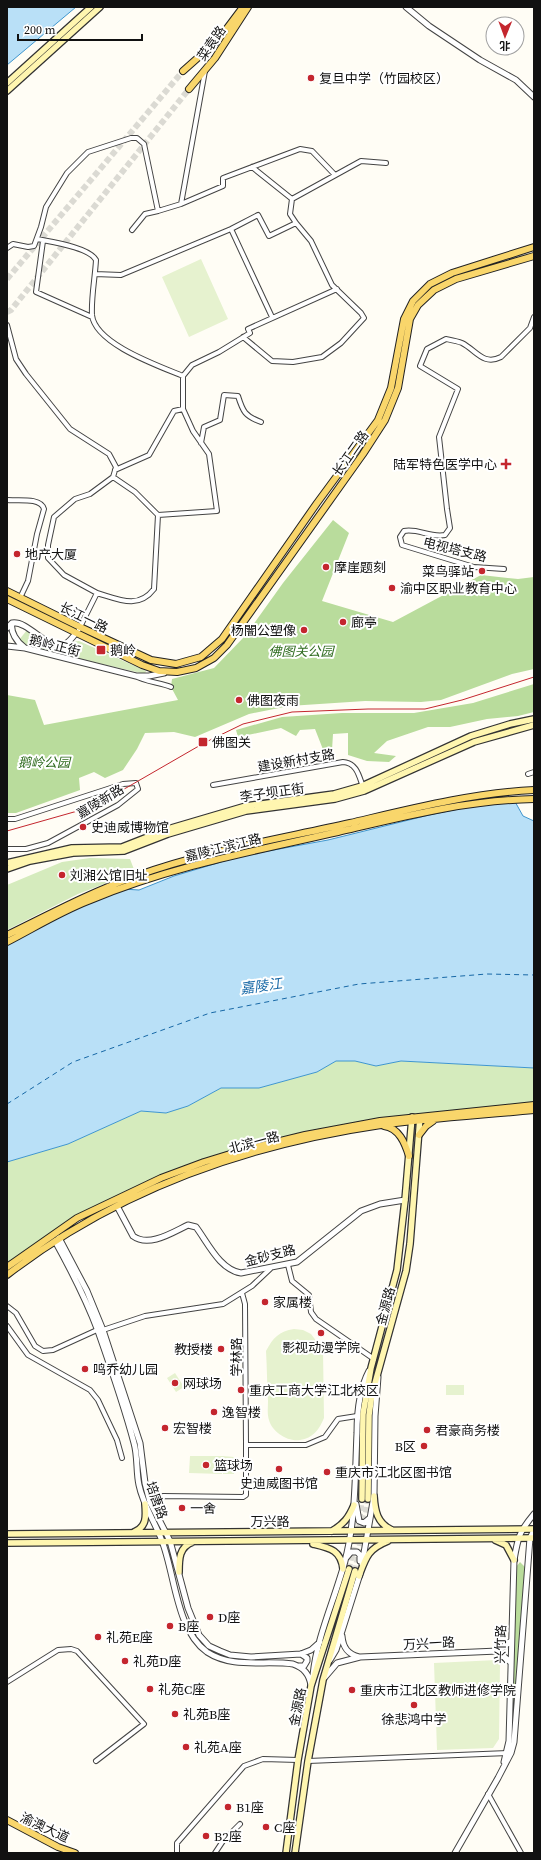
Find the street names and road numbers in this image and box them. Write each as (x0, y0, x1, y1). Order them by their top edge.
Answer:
street label: 菜袁路 (193, 22, 230, 64)
street label: 长江二路 (329, 427, 372, 479)
street label: 电视塔支路 (421, 533, 488, 566)
street label: 长江一路 (57, 598, 111, 636)
street label: 鹅岭正街 (28, 631, 82, 660)
street label: 建设新村支路 (256, 745, 336, 776)
street label: 李子坝正街 (239, 780, 305, 805)
street label: 嘉陵新路 (74, 781, 127, 822)
street label: 嘉陵江滨江路 (183, 830, 263, 865)
street label: 北滨一路 (227, 1128, 281, 1157)
street label: 金砂支路 (243, 1241, 297, 1270)
street label: 金源路 (372, 1285, 399, 1327)
street label: 学林路 (228, 1337, 245, 1377)
street label: 培唐路 (142, 1479, 171, 1521)
street label: 万兴路 (250, 1513, 290, 1530)
street label: 兴竹路 (491, 1624, 510, 1664)
street label: 万兴一路 (403, 1634, 455, 1653)
street label: 金源路 (285, 1686, 310, 1728)
street label: 渝澳大道 (18, 1809, 72, 1846)

